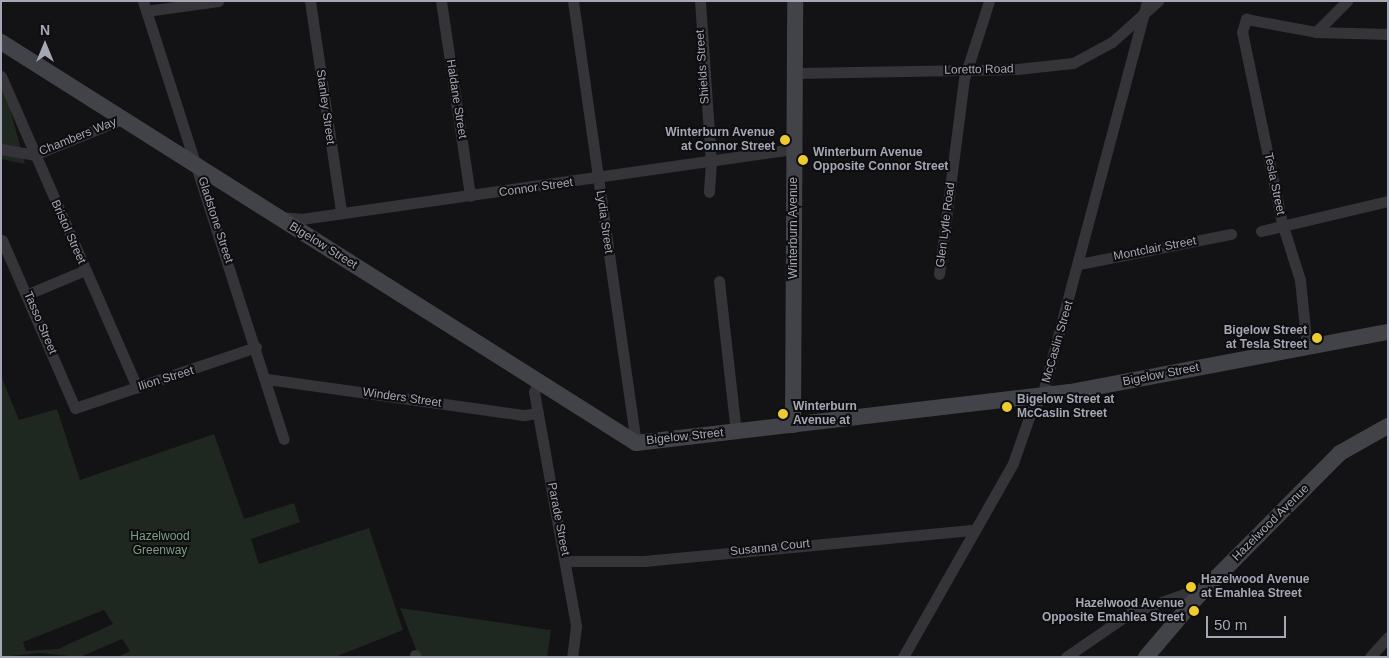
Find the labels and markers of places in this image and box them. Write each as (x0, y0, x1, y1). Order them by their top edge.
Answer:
place label: Winterburn Avenue at Connor Street (665, 126, 775, 154)
marker: Winterburn Avenue at Connor Street (779, 134, 791, 146)
place label: Winterburn Avenue Opposite Connor Street (813, 146, 948, 174)
marker: Winterburn Avenue Opposite Connor Street (797, 154, 809, 166)
place label: Bigelow Street at Tesla Street (1224, 324, 1307, 352)
marker: Bigelow Street at Tesla Street (1311, 332, 1323, 344)
place label: Bigelow Street at McCaslin Street (1017, 393, 1114, 421)
place label: Winterburn Avenue at (793, 400, 857, 428)
marker: Bigelow Street at McCaslin Street (1001, 401, 1013, 413)
marker: Winterburn Avenue at (777, 408, 789, 420)
place label: Hazelwood Avenue at Emahlea Street (1201, 573, 1310, 601)
marker: Hazelwood Avenue at Emahlea Street (1185, 581, 1197, 593)
place label: Hazelwood Avenue Opposite Emahlea Street (1042, 597, 1184, 625)
marker: Hazelwood Avenue Opposite Emahlea Street (1188, 605, 1200, 617)

